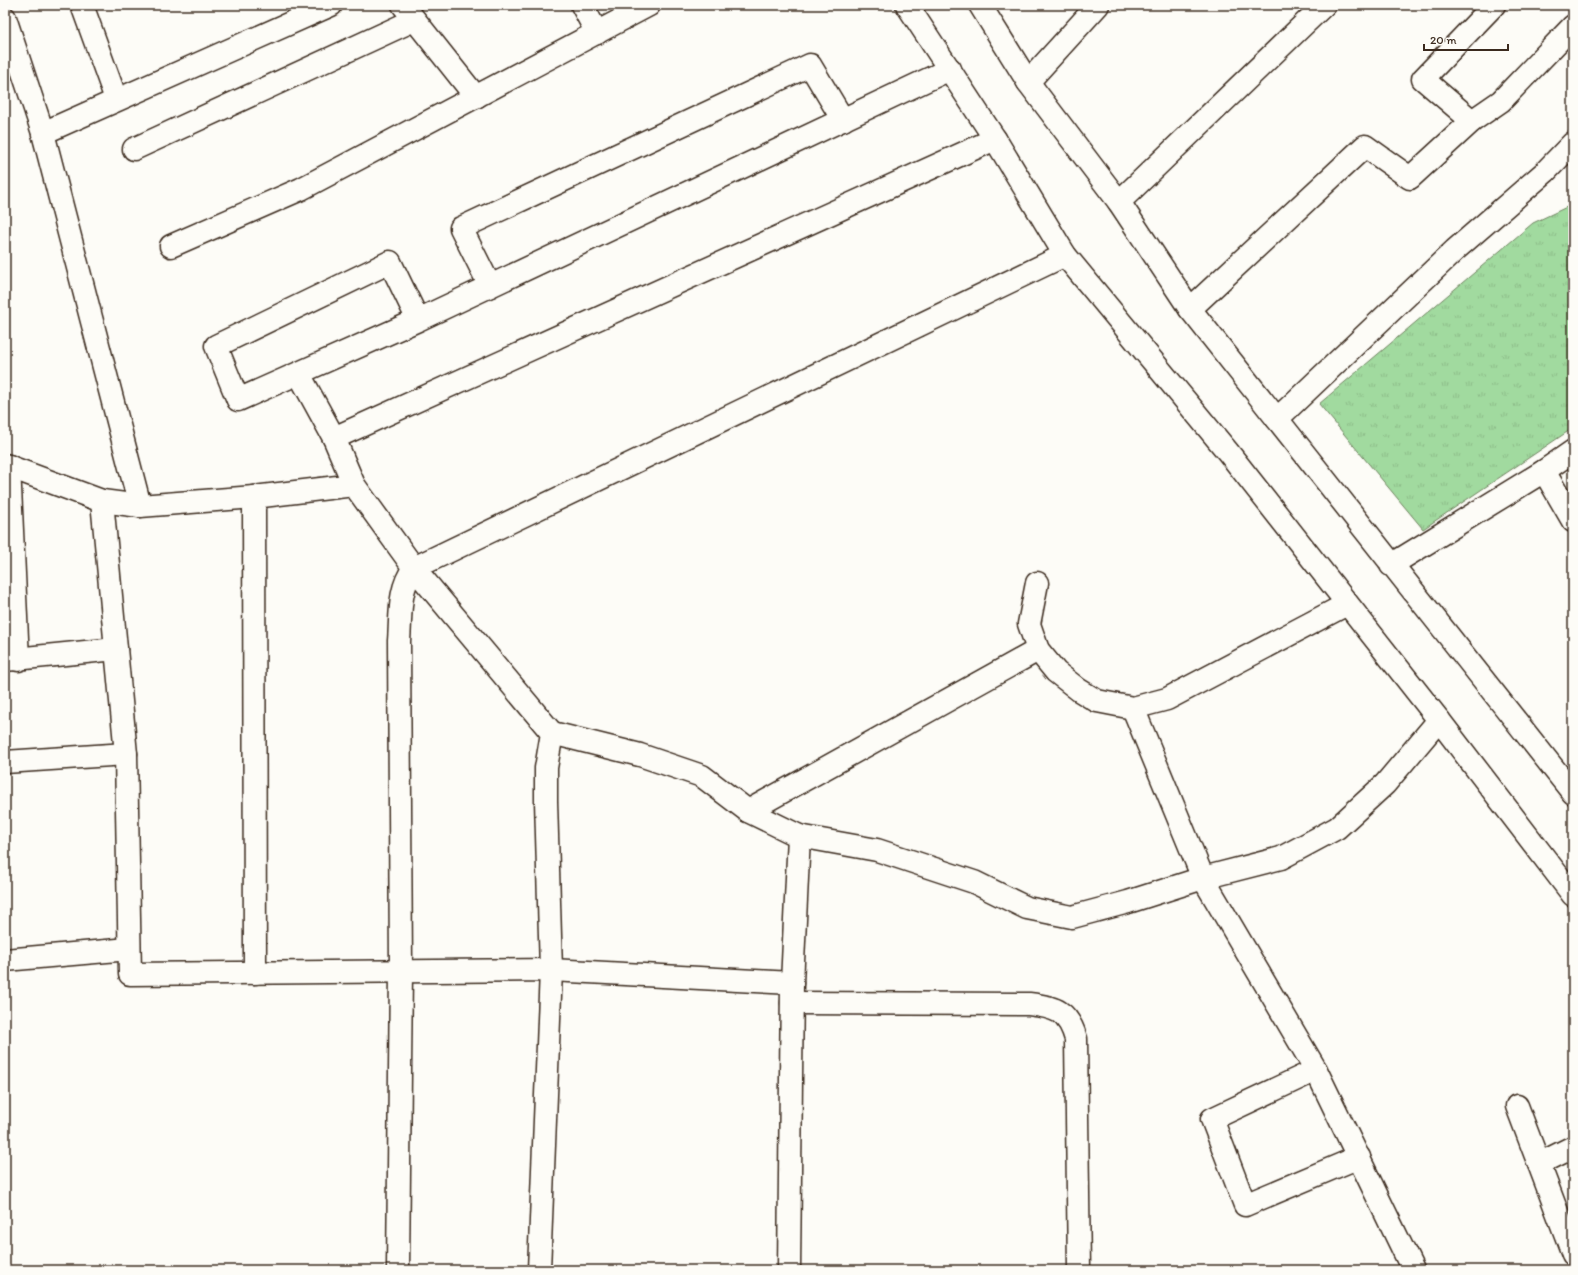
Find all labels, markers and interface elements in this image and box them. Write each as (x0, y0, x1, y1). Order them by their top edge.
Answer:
scale bar (1424, 26, 1508, 52)
text: 20 m (1430, 33, 1457, 47)

